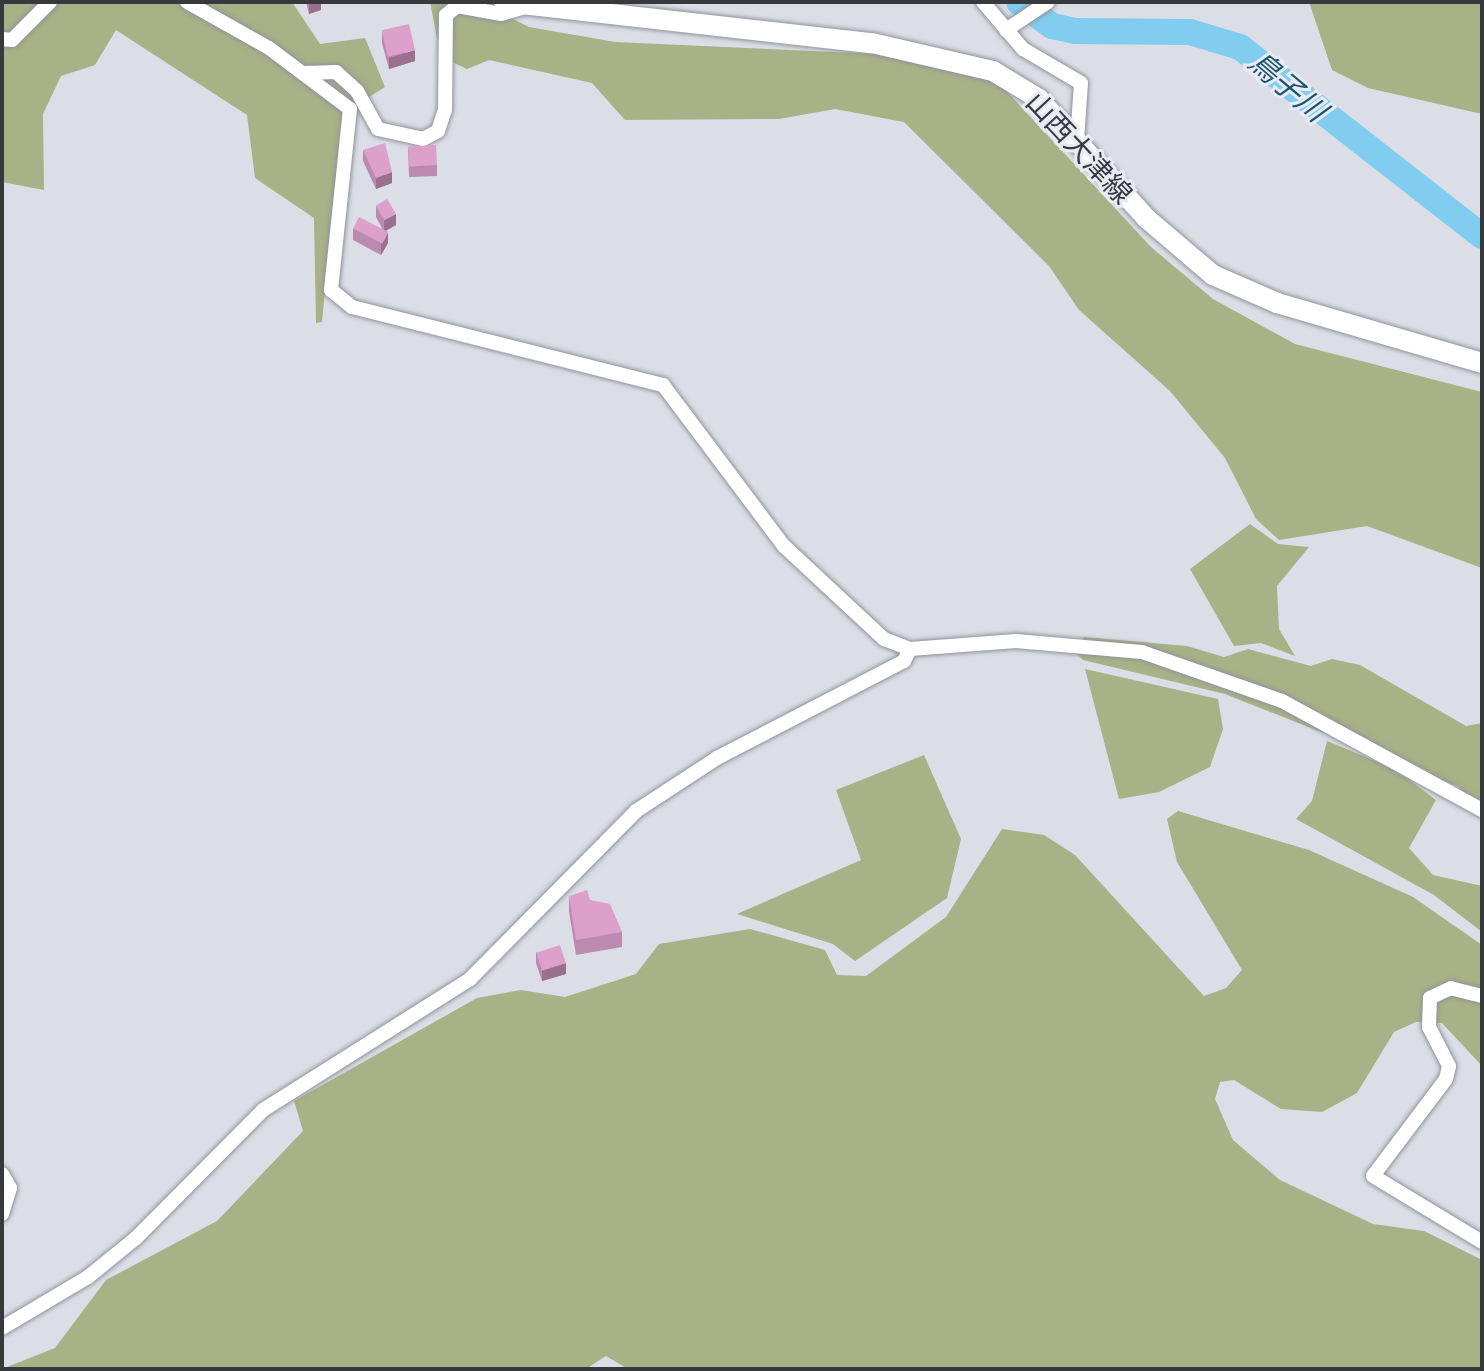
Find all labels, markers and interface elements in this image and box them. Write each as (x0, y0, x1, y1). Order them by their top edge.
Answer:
water label: 鳥子川 (1242, 43, 1334, 129)
street label: 山西大津線 (1020, 84, 1140, 210)

